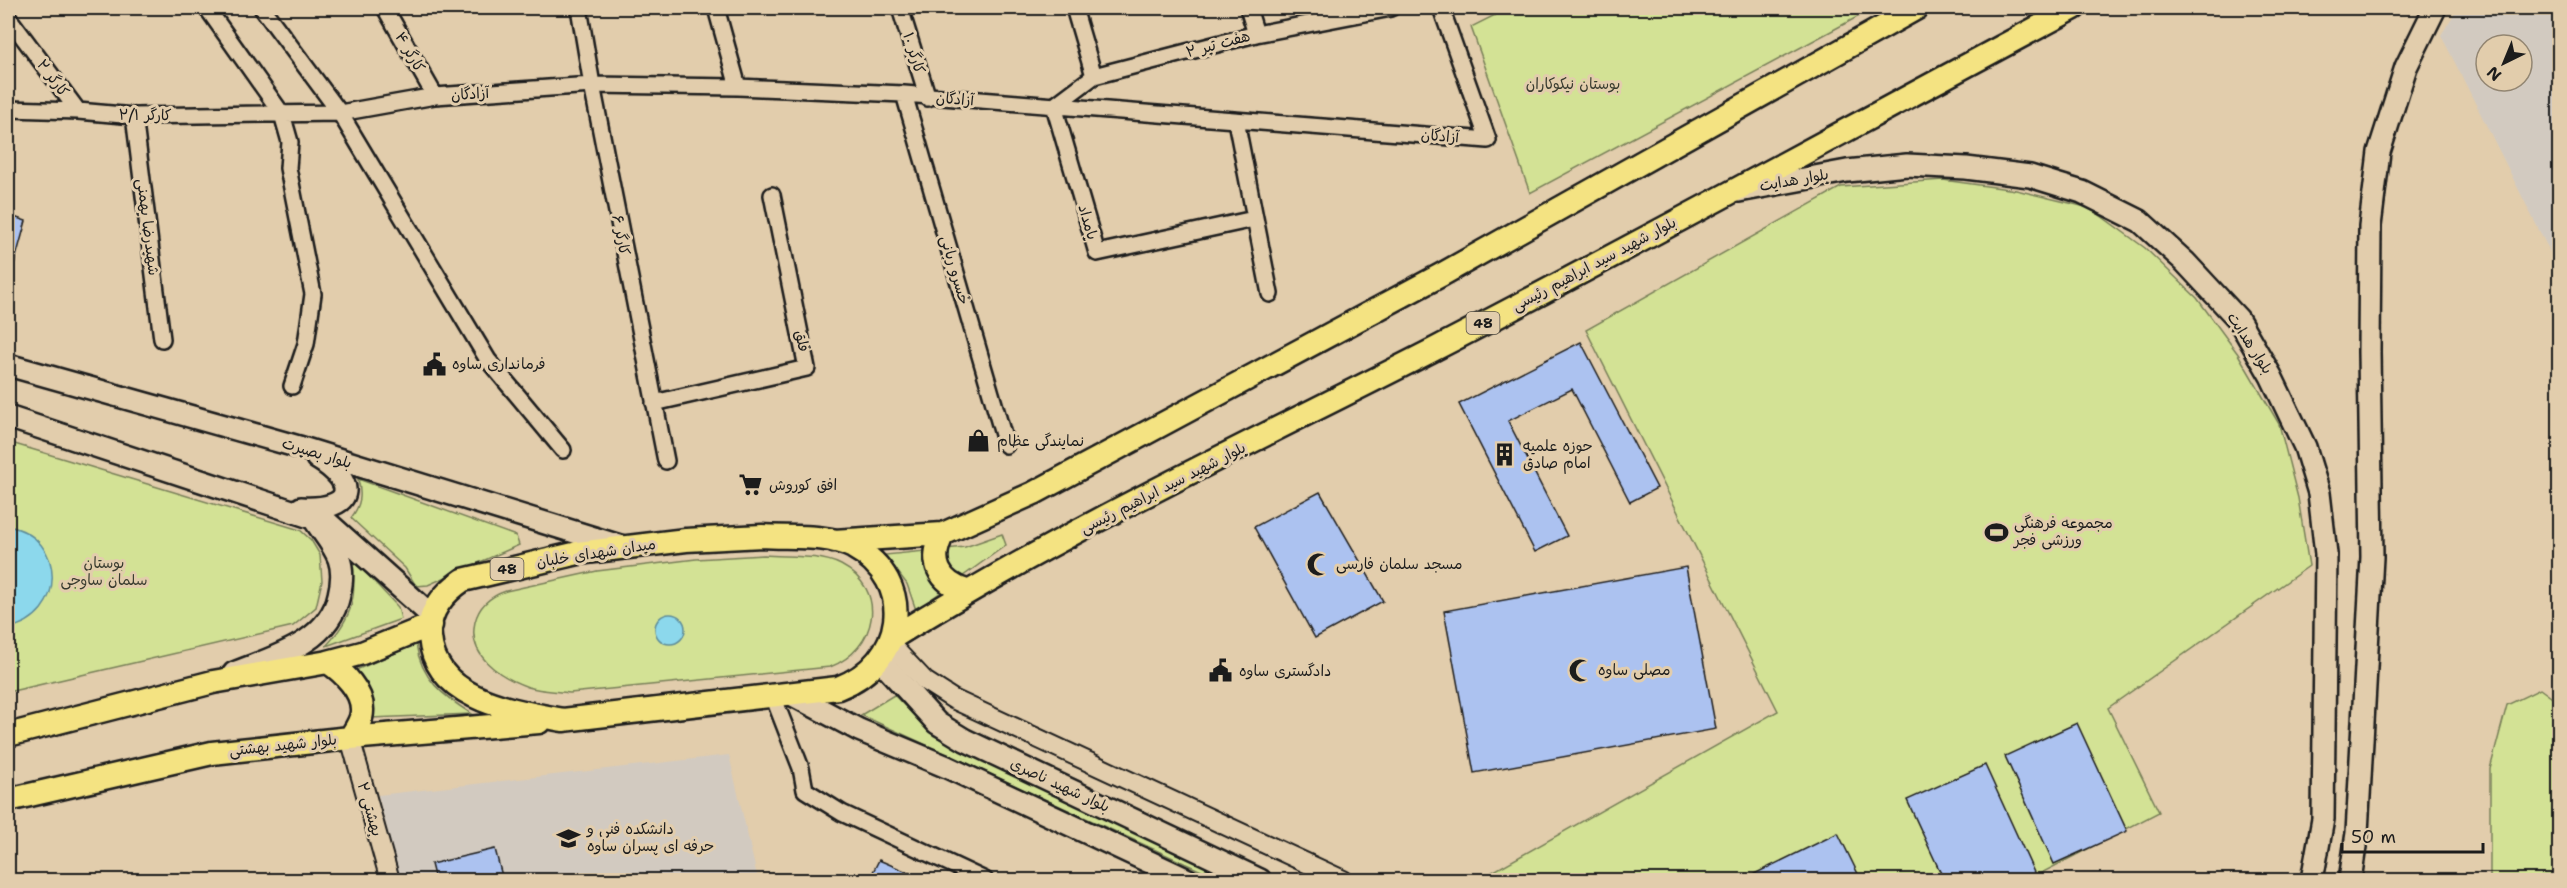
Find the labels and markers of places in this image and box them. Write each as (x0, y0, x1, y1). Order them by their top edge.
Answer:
public building icon: فرمانداری ساوه (421, 351, 447, 377)
place label: فرمانداری ساوه (452, 354, 546, 374)
shop icon: نمایندگی عظام (966, 428, 992, 454)
place label: نمایندگی عظام (997, 431, 1084, 452)
place label: حوزه علمیه امام صادق (1523, 436, 1593, 474)
building icon: حوزه علمیه امام صادق (1492, 442, 1518, 468)
supermarket icon: افق کوروش (738, 472, 764, 498)
place label: افق کوروش (769, 475, 837, 495)
place label: مجموعه فرهنگی ورزشی فجر (2012, 513, 2113, 550)
sports icon: مجموعه فرهنگی ورزشی فجر (1983, 519, 2009, 545)
mosque icon: مسجد سلمان فارسی (1305, 551, 1331, 577)
place label: مسجد سلمان فارسی (1336, 554, 1462, 574)
mosque icon: مصلی ساوه (1567, 657, 1593, 683)
public building icon: دادگستری ساوه (1208, 658, 1234, 684)
place label: مصلی ساوه (1598, 660, 1670, 680)
place label: دادگستری ساوه (1239, 661, 1331, 681)
place label: دانشکده فنی و حرفه ای پسران ساوه (586, 819, 714, 856)
school or university icon: دانشکده فنی و حرفه ای پسران ساوه (556, 825, 582, 851)

